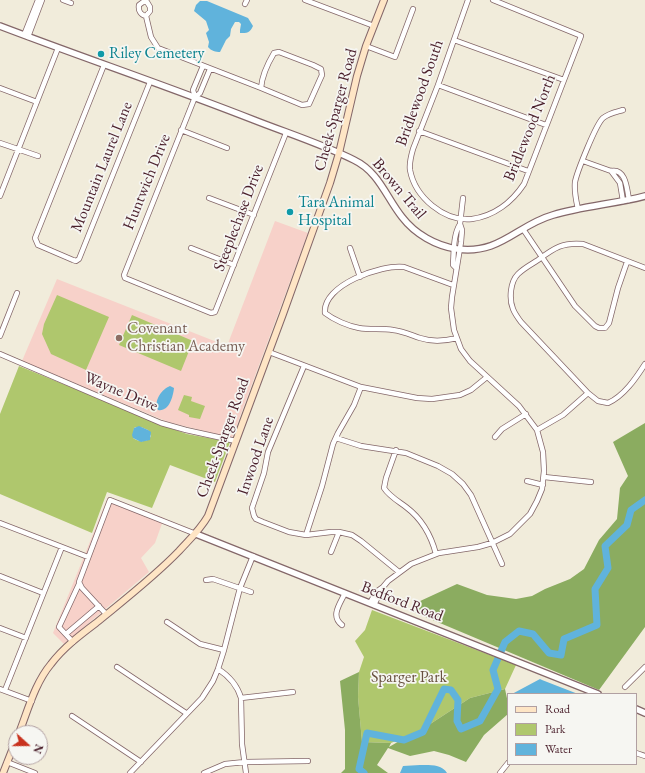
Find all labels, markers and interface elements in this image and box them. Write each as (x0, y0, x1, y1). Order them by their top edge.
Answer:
street label: Bridlewood South (392, 37, 448, 149)
place label: Riley Cemetery (109, 44, 205, 64)
street label: Cheek-Sparger Road (310, 47, 362, 173)
marker: Riley Cemetery (96, 49, 106, 59)
street label: Bridlewood North (500, 72, 560, 184)
street label: Mountain Laurel Lane (67, 99, 137, 235)
street label: Huntwich Drive (119, 131, 175, 233)
street label: Brown Trail (368, 155, 430, 223)
street label: Steeplechase Drive (210, 162, 268, 274)
place label: Tara Animal Hospital (298, 193, 374, 231)
marker: Tara Animal Hospital (285, 207, 295, 217)
place label: Covenant Christian Academy (127, 319, 245, 357)
marker: Covenant Christian Academy (114, 333, 124, 343)
street label: Wayne Drive (81, 368, 161, 416)
street label: Cheek-Sparger Road (192, 375, 254, 501)
street label: Inwood Lane (234, 414, 278, 498)
street label: Bedford Road (358, 578, 446, 626)
park label: Sparger Park (371, 668, 447, 688)
legend (507, 693, 637, 765)
text: Road (545, 701, 570, 717)
text: Park (545, 721, 565, 737)
north arrow (8, 725, 48, 765)
text: Water (545, 741, 572, 757)
text: N (30, 742, 46, 756)

